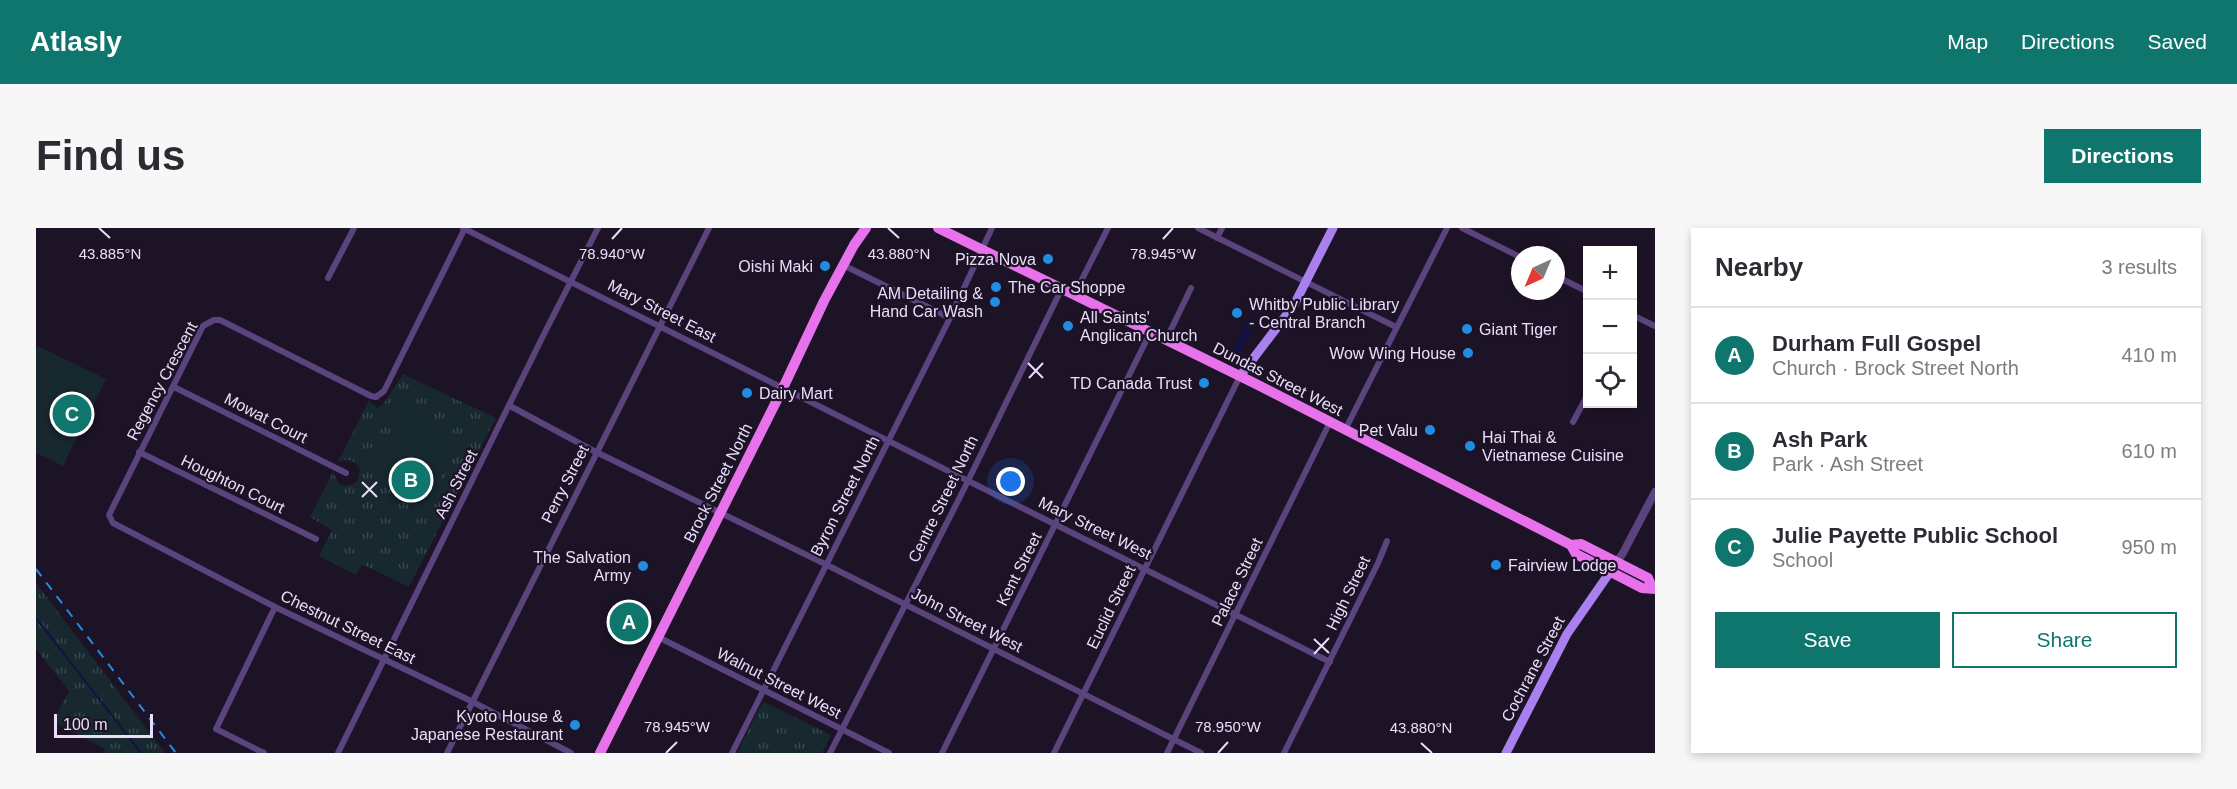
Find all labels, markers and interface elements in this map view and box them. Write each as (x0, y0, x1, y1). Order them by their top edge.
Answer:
text: Atlasly (30, 26, 122, 57)
text: Map (1947, 30, 1988, 53)
text: Directions (2021, 30, 2114, 53)
text: Saved (2147, 30, 2207, 53)
button: Directions (2044, 129, 2201, 183)
text: Find us (36, 132, 185, 179)
text: 43.885°N (79, 245, 141, 262)
text: 78.940°W (579, 245, 646, 262)
text: 43.880°N (868, 245, 930, 262)
text: 78.945°W (1130, 245, 1197, 262)
north arrow (1511, 246, 1565, 300)
map controls (1583, 246, 1637, 408)
button: + (1583, 246, 1637, 300)
place label: Pizza Nova (955, 251, 1036, 268)
marker: Pizza Nova (1041, 252, 1055, 266)
text: Nearby (1715, 252, 1803, 282)
text: 3 results (2101, 256, 2177, 278)
place label: Oishi Maki (738, 258, 813, 275)
marker: Oishi Maki (818, 259, 832, 273)
street label: Mary Street East (605, 276, 719, 346)
place label: The Car Shoppe (1008, 279, 1126, 296)
marker: The Car Shoppe (989, 280, 1003, 294)
place label: AM Detailing & Hand Car Wash (870, 285, 983, 320)
marker: AM Detailing & Hand Car Wash (988, 295, 1002, 309)
place label: Whitby Public Library - Central Branch (1249, 296, 1399, 331)
button: − (1583, 300, 1637, 354)
marker: Whitby Public Library - Central Branch (1230, 306, 1244, 320)
place label: All Saints' Anglican Church (1080, 309, 1197, 344)
street label: Regency Crescent (124, 318, 201, 443)
marker: All Saints' Anglican Church (1061, 319, 1075, 333)
place label: Giant Tiger (1479, 321, 1558, 338)
marker: Giant Tiger (1460, 322, 1474, 336)
text: Durham Full Gospel (1772, 331, 1981, 356)
street label: Dundas Street West (1210, 339, 1346, 419)
text: A (1727, 344, 1742, 366)
text: 410 m (2121, 344, 2177, 366)
place label: Wow Wing House (1329, 345, 1456, 362)
marker: Wow Wing House (1461, 346, 1475, 360)
button: locate (1583, 354, 1637, 408)
text: Church · Brock Street North (1772, 357, 2019, 379)
place label: TD Canada Trust (1070, 375, 1193, 392)
marker: TD Canada Trust (1197, 376, 1211, 390)
place label: Dairy Mart (759, 385, 833, 402)
marker: Dairy Mart (740, 386, 754, 400)
street label: Mowat Court (222, 390, 311, 446)
pin: C (52, 392, 92, 436)
street label: Brock Street North (681, 421, 755, 545)
place label: Pet Valu (1359, 422, 1418, 439)
marker: Pet Valu (1423, 423, 1437, 437)
text: Ash Park (1772, 427, 1867, 452)
place label: Hai Thai & Vietnamese Cuisine (1482, 429, 1624, 464)
street label: Byron Street North (807, 433, 883, 559)
street label: Centre Street North (905, 433, 981, 565)
marker: Hai Thai & Vietnamese Cuisine (1463, 439, 1477, 453)
text: B (1727, 440, 1742, 462)
text: 610 m (2121, 440, 2177, 462)
street label: Perry Street (538, 442, 592, 526)
street label: Ash Street (431, 446, 481, 521)
street label: Houghton Court (179, 452, 288, 517)
text: Park · Ash Street (1772, 453, 1923, 475)
pin: B (392, 458, 430, 502)
your location (996, 467, 1025, 496)
street label: Mary Street West (1036, 493, 1155, 563)
text: Julie Payette Public School (1772, 523, 2058, 548)
street label: Kent Street (993, 529, 1045, 609)
street label: Palace Street (1208, 535, 1266, 629)
text: C (1727, 536, 1742, 558)
text: 950 m (2121, 536, 2177, 558)
place label: The Salvation Army (533, 549, 631, 584)
text: School (1772, 549, 1833, 571)
street label: High Street (1323, 553, 1373, 633)
place label: Fairview Lodge (1508, 557, 1617, 574)
marker: Fairview Lodge (1489, 558, 1503, 572)
marker: The Salvation Army (636, 559, 650, 573)
street label: Euclid Street (1083, 562, 1139, 651)
street label: John Street West (909, 585, 1026, 656)
street label: Chestnut Street East (278, 587, 419, 667)
pin: A (610, 600, 648, 644)
button: Save (1715, 612, 1940, 668)
button: Share (1952, 612, 2177, 668)
street label: Cochrane Street (1498, 613, 1568, 724)
street label: Walnut Street West (714, 644, 844, 722)
place label: Kyoto House & Japanese Restaurant (411, 708, 564, 743)
scale bar (54, 711, 153, 738)
text: 100 m (63, 716, 107, 733)
marker: Kyoto House & Japanese Restaurant (568, 718, 582, 732)
text: 78.945°W (644, 718, 711, 735)
text: 78.950°W (1195, 718, 1262, 735)
text: 43.880°N (1390, 719, 1452, 736)

